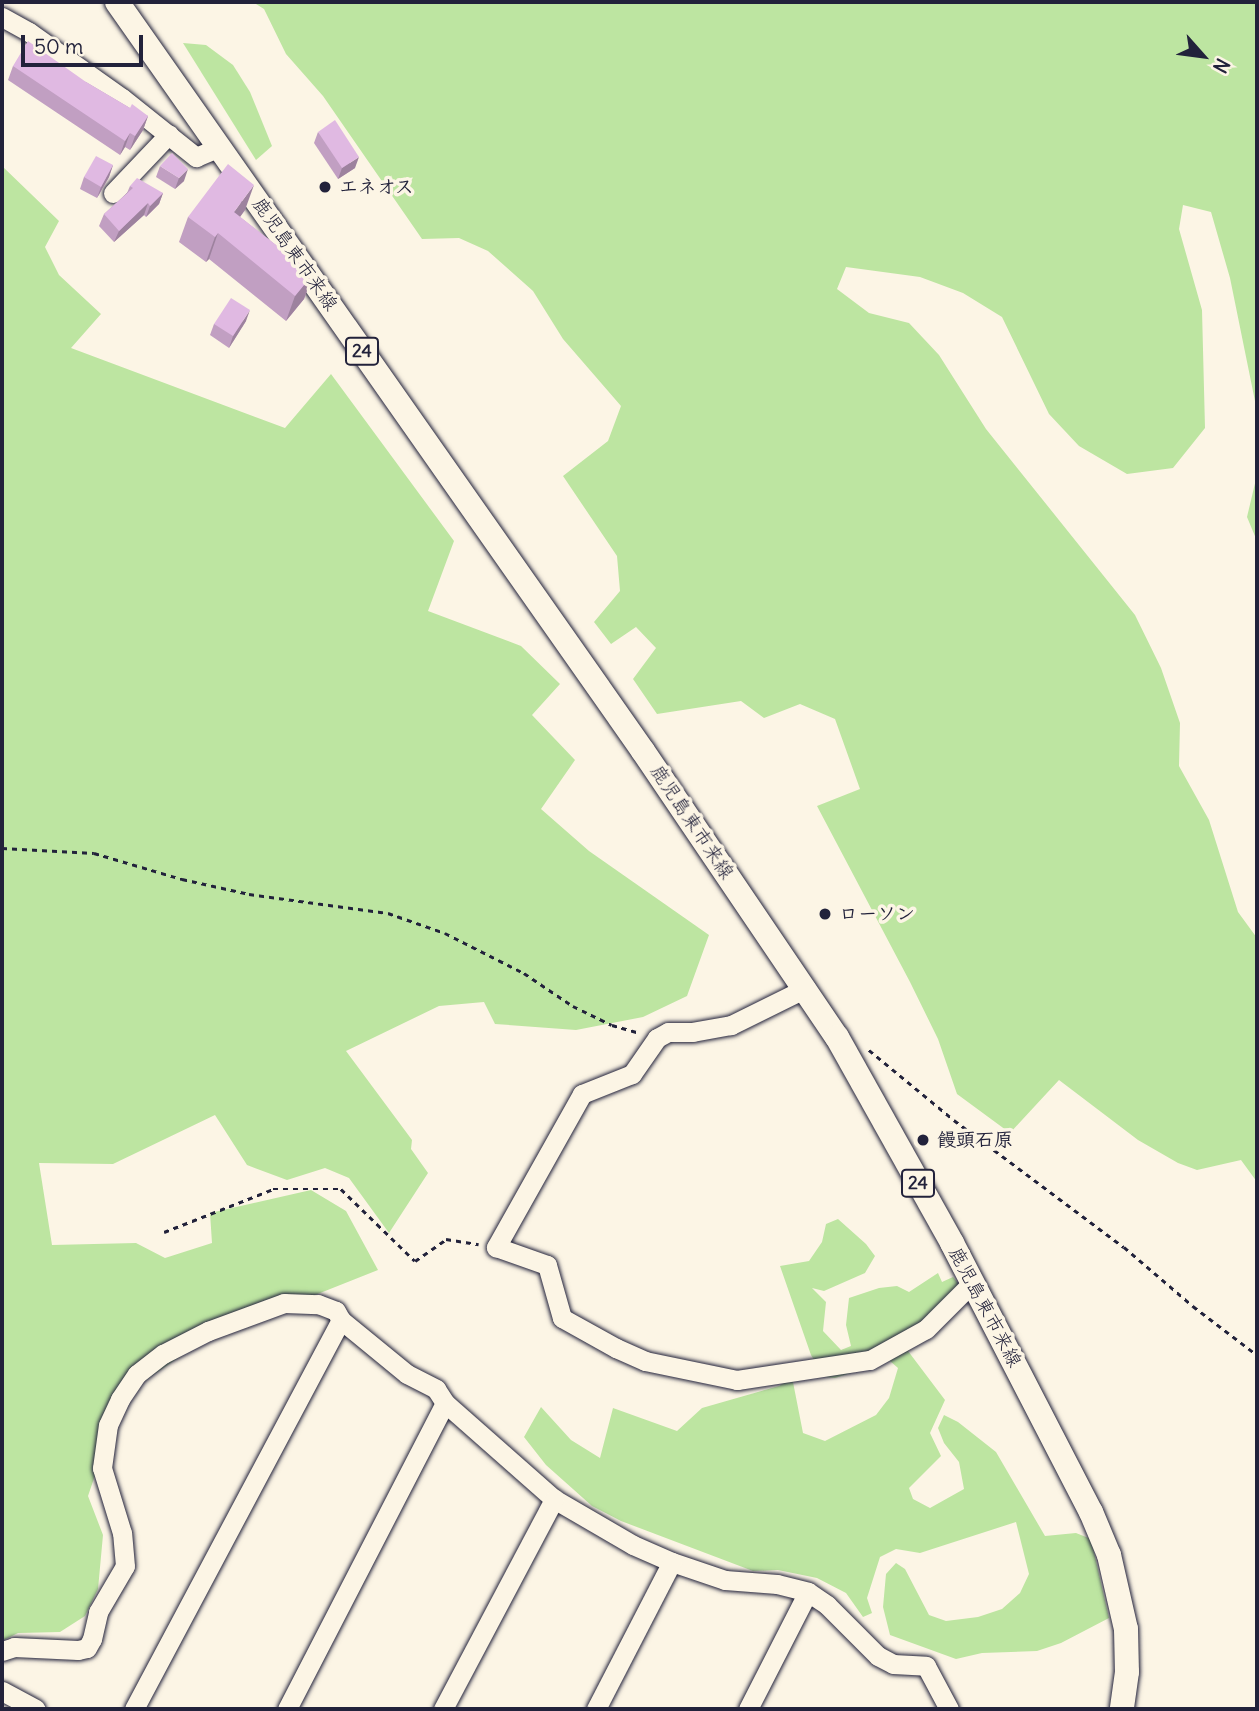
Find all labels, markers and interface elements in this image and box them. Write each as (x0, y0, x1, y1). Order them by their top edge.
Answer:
scale bar (24, 21, 147, 65)
north arrow (1168, 21, 1238, 91)
text: 50 m (34, 33, 83, 60)
text: N (1208, 54, 1235, 77)
place label: エネオス (339, 176, 415, 198)
marker: エネオス (317, 179, 333, 195)
street label: 鹿児島東市来線 (248, 193, 342, 315)
road number: 24 (344, 337, 380, 366)
street label: 鹿児島東市来線 (645, 760, 739, 884)
place label: ローソン (839, 903, 915, 925)
marker: ローソン (817, 906, 833, 922)
place label: 饅頭石原 (937, 1129, 1013, 1151)
marker: 饅頭石原 (915, 1132, 931, 1148)
road number: 24 (900, 1168, 936, 1198)
street label: 鹿児島東市来線 (944, 1243, 1026, 1371)

